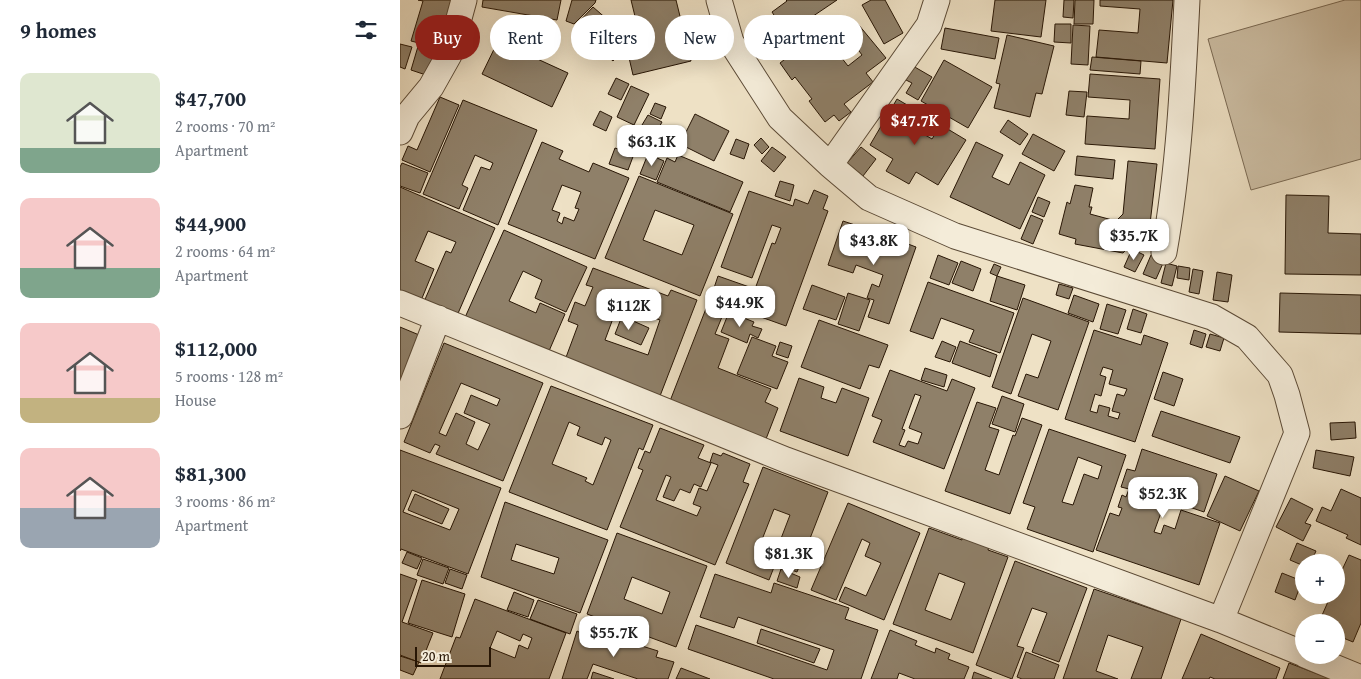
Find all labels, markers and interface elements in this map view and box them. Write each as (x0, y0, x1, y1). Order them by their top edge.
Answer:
text: 9 homes (20, 15, 96, 46)
chip: Buy (415, 15, 480, 60)
chip: Rent (490, 15, 561, 60)
chip: Filters (571, 15, 655, 60)
chip: New (665, 15, 734, 60)
chip: Apartment (744, 15, 863, 60)
icon: filters (352, 16, 380, 44)
text: $47,700 (175, 83, 246, 114)
icon: home (60, 93, 120, 153)
pin: $47.7K (874, 104, 956, 146)
text: $47.7K (891, 108, 939, 132)
text: 2 rooms · 70 m² (175, 114, 275, 138)
pin: $63.1K (611, 124, 693, 167)
text: $63.1K (628, 129, 676, 153)
text: Apartment (175, 138, 248, 162)
text: $44,900 (175, 208, 246, 239)
icon: home (60, 218, 120, 278)
pin: $35.7K (1093, 218, 1175, 261)
text: $35.7K (1110, 223, 1158, 247)
pin: $43.8K (833, 224, 915, 266)
text: $43.8K (850, 228, 898, 252)
text: 2 rooms · 64 m² (175, 239, 275, 263)
text: Apartment (175, 263, 248, 287)
pin: $44.9K (699, 286, 781, 328)
pin: $112K (594, 288, 664, 331)
text: $44.9K (716, 290, 764, 314)
text: $112K (607, 293, 651, 317)
text: $112,000 (175, 333, 257, 364)
icon: home (60, 343, 120, 403)
text: 5 rooms · 128 m² (175, 364, 283, 388)
text: House (175, 388, 216, 412)
text: $81,300 (175, 458, 246, 489)
icon: home (60, 468, 120, 528)
pin: $52.3K (1122, 476, 1204, 519)
text: $52.3K (1139, 481, 1187, 505)
text: 3 rooms · 86 m² (175, 489, 275, 513)
text: Apartment (175, 513, 248, 537)
pin: $81.3K (748, 536, 830, 579)
text: $81.3K (765, 541, 813, 565)
map controls (1295, 554, 1345, 664)
button: + (1295, 554, 1345, 604)
button: − (1295, 614, 1345, 664)
pin: $55.7K (573, 616, 655, 658)
text: $55.7K (590, 620, 638, 644)
scale bar (415, 644, 491, 667)
text: 20 m (422, 646, 450, 666)

